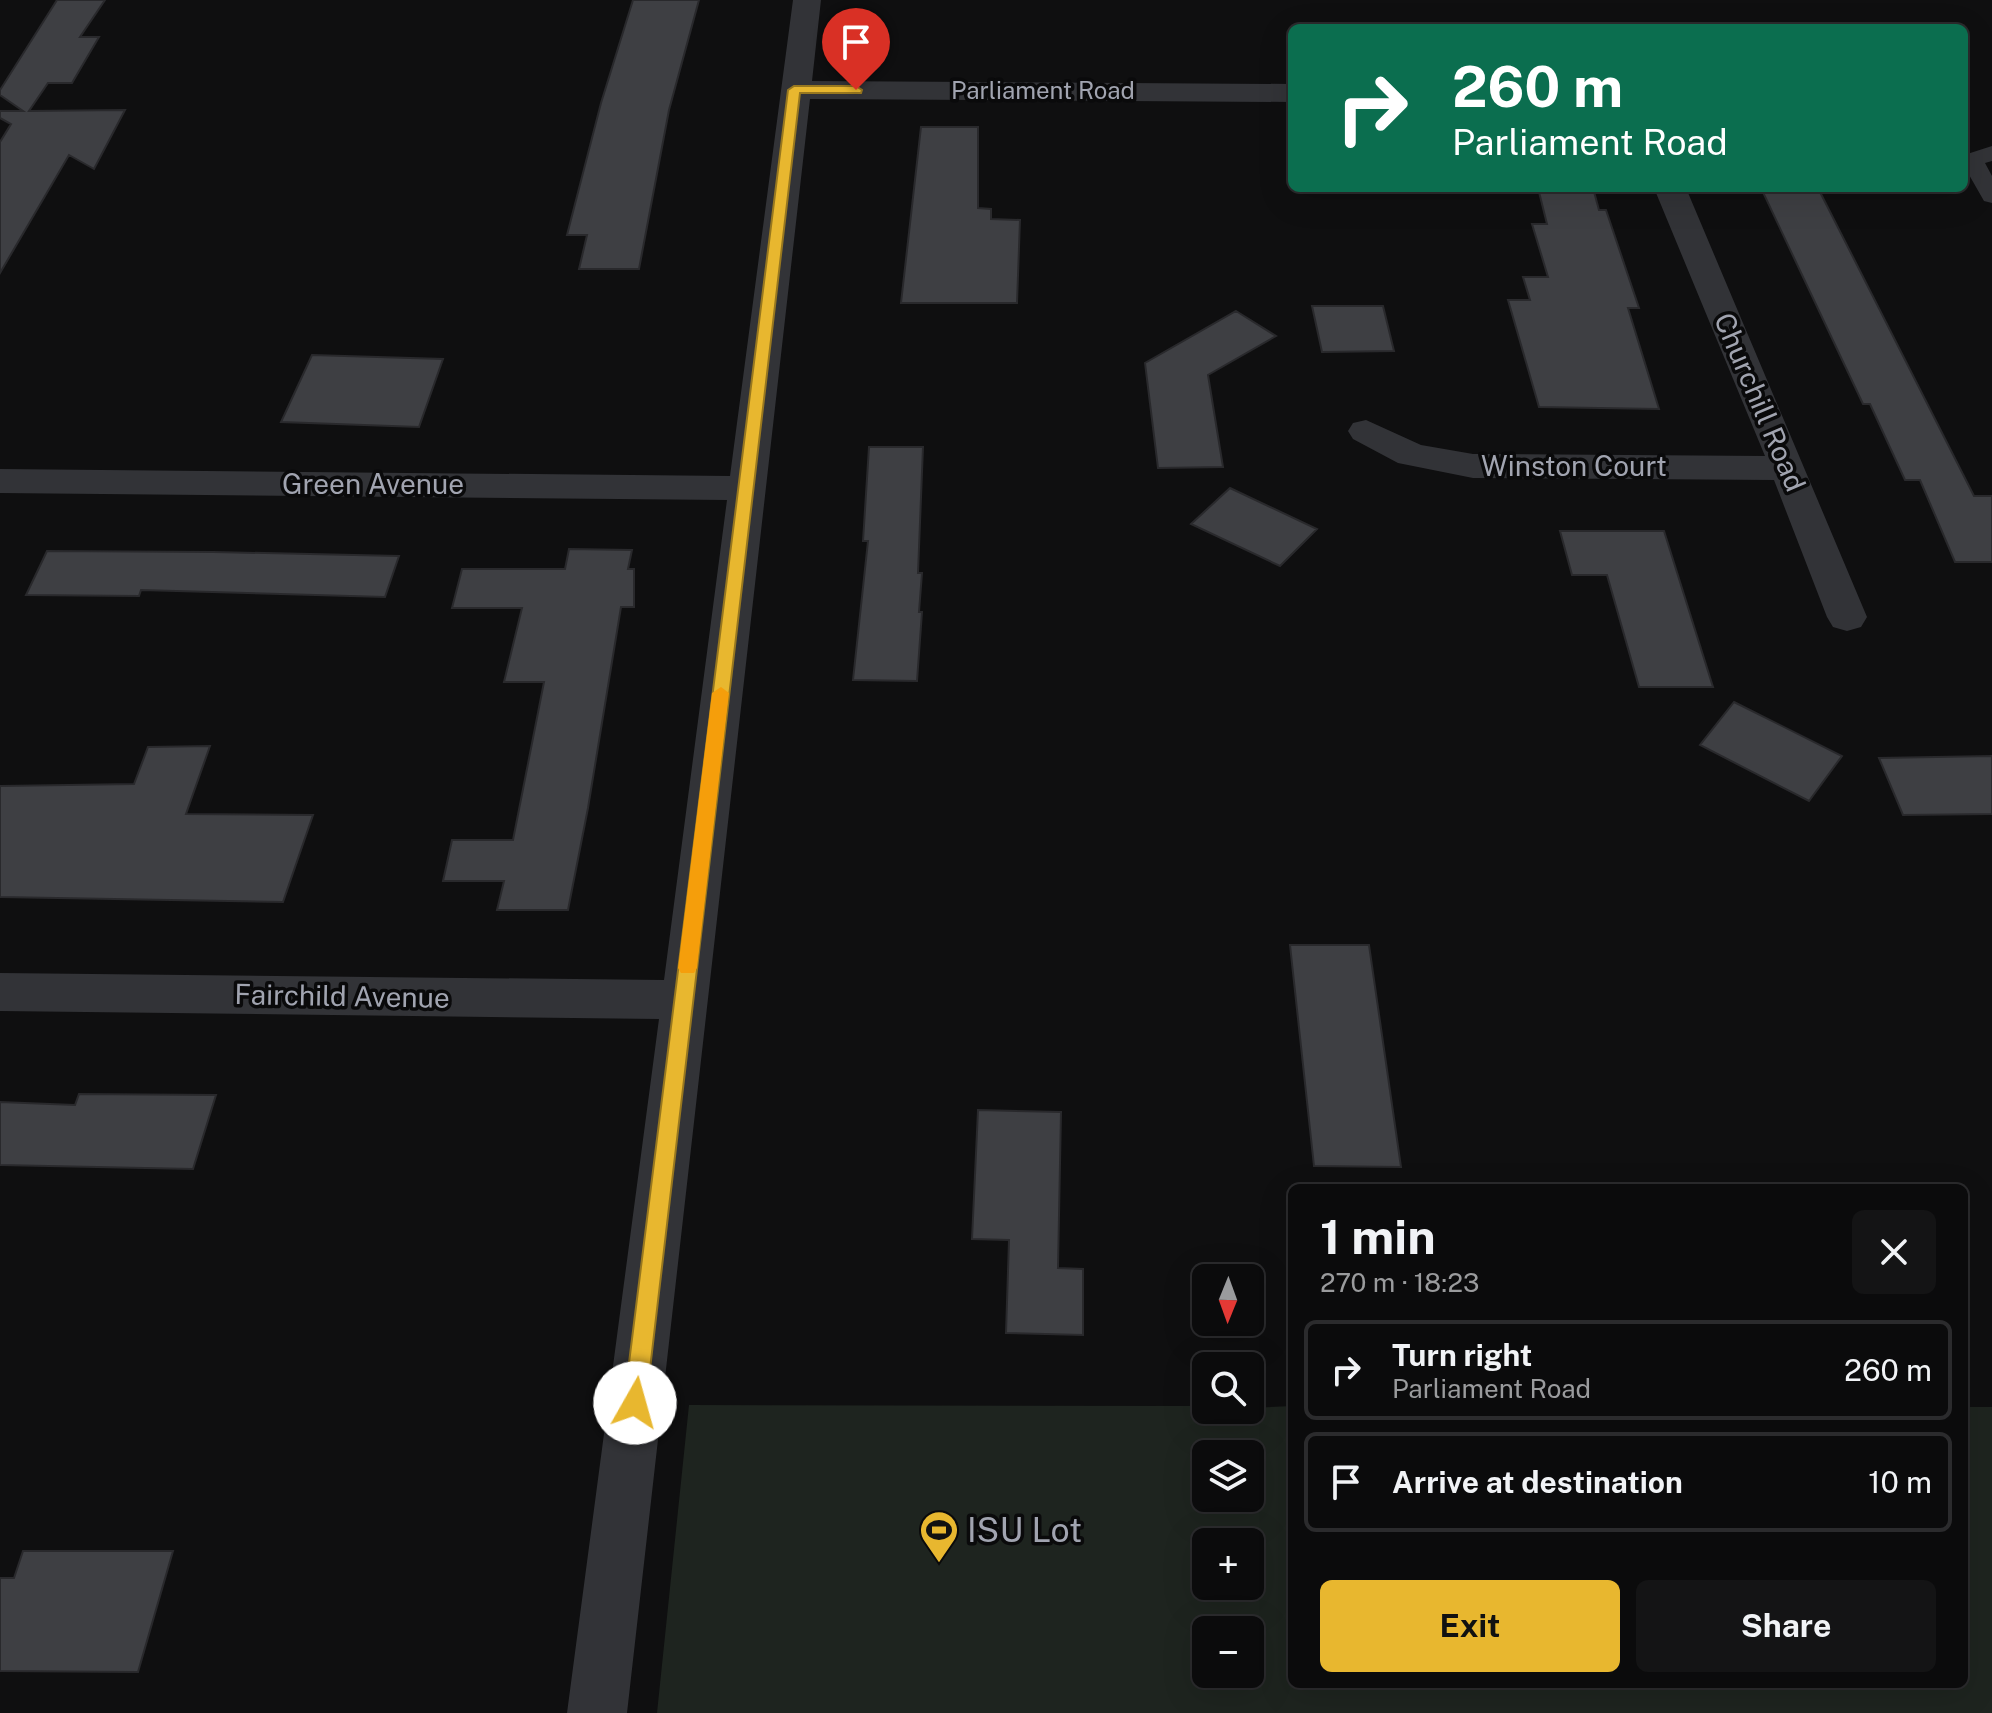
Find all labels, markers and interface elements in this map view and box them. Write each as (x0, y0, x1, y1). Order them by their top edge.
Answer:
pin (822, 8, 890, 90)
icon: arrive (834, 20, 878, 64)
text: 260 m (1452, 54, 1623, 120)
icon: right (1320, 56, 1424, 160)
street label: Parliament Road (951, 76, 1135, 104)
text: Parliament Road (1452, 121, 1728, 163)
street label: Churchill Road (1708, 308, 1813, 496)
street label: Winston Court (1481, 449, 1667, 482)
street label: Green Avenue (282, 467, 464, 500)
street label: Fairchild Avenue (234, 977, 450, 1014)
text: 1 min (1320, 1208, 1436, 1265)
button: close (1852, 1210, 1936, 1294)
north arrow (1192, 1264, 1264, 1336)
map controls (1192, 1264, 1264, 1688)
text: 270 m · 18:23 (1320, 1267, 1479, 1298)
text: Turn right (1392, 1337, 1532, 1373)
icon: right (1324, 1348, 1368, 1392)
button: search (1192, 1352, 1264, 1424)
text: 260 m (1844, 1352, 1932, 1388)
position arrow (593, 1361, 677, 1445)
text: Parliament Road (1392, 1373, 1591, 1404)
button: layers (1192, 1440, 1264, 1512)
icon: arrive (1324, 1460, 1368, 1504)
text: Arrive at destination (1392, 1464, 1683, 1500)
text: 10 m (1868, 1464, 1932, 1500)
sports icon: ISU Lot (918, 1509, 960, 1564)
place label: ISU Lot (967, 1510, 1082, 1550)
button: + (1192, 1528, 1264, 1600)
button: Exit (1320, 1580, 1620, 1672)
button: Share (1636, 1580, 1936, 1672)
button: − (1192, 1616, 1264, 1688)

